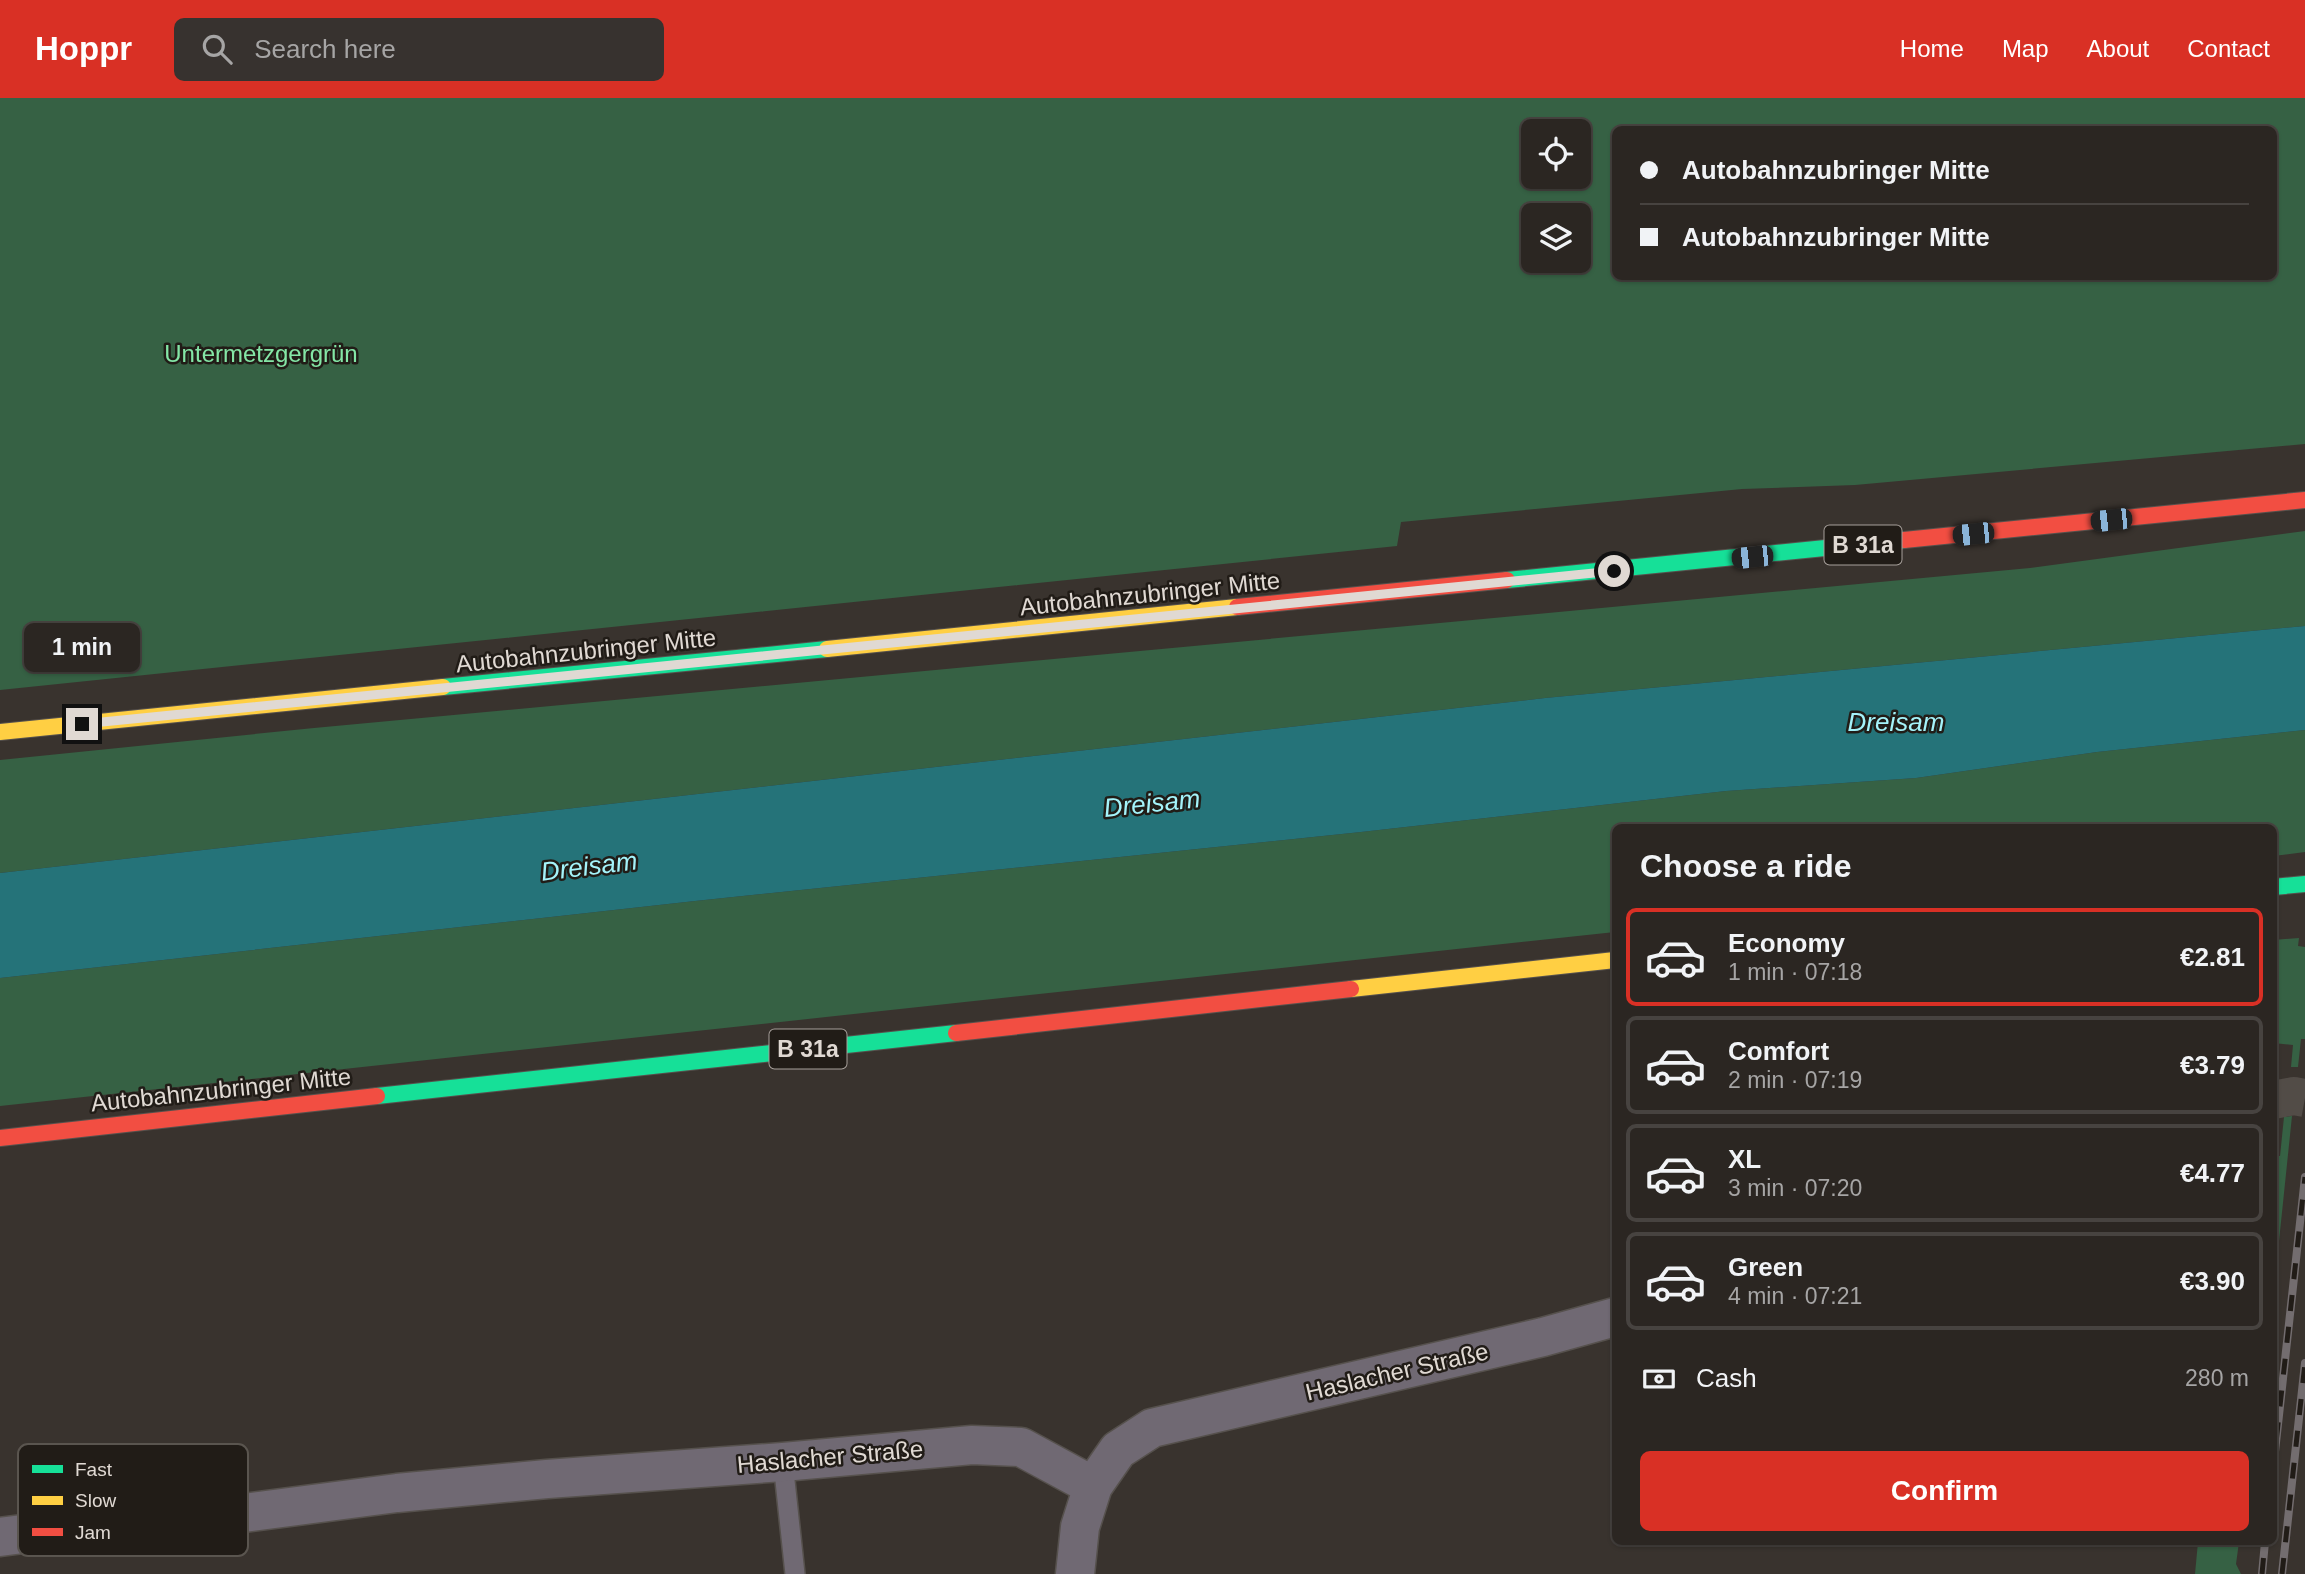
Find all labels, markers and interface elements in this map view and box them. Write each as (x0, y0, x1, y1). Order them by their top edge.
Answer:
search box (174, 18, 664, 81)
text: Hoppr (35, 30, 132, 67)
icon: search (198, 30, 236, 68)
text: Search here (254, 34, 396, 64)
text: Home (1900, 35, 1964, 62)
text: Map (2002, 35, 2049, 62)
text: About (2087, 35, 2149, 62)
text: Contact (2187, 35, 2270, 62)
map controls (1521, 119, 1591, 273)
button: locate (1521, 119, 1591, 189)
text: Autobahnzubringer Mitte (1682, 155, 1990, 185)
button: layers (1521, 203, 1591, 273)
text: Autobahnzubringer Mitte (1682, 222, 1990, 252)
park label: Untermetzgergrün (164, 340, 358, 367)
car (2090, 507, 2133, 533)
car (1952, 521, 1995, 547)
road number: B 31a (1825, 526, 1902, 564)
car (1731, 544, 1774, 570)
route start (1598, 555, 1630, 587)
street label: Autobahnzubringer Mitte (1019, 566, 1281, 621)
callout: 1 min (24, 622, 140, 672)
street label: Autobahnzubringer Mitte (455, 623, 717, 678)
text: 1 min (52, 634, 112, 660)
water label: Dreisam (1848, 707, 1944, 737)
route end (66, 708, 98, 740)
water label: Dreisam (1102, 783, 1202, 823)
water label: Dreisam (539, 845, 639, 887)
text: Choose a ride (1640, 848, 1852, 884)
icon: car (1644, 926, 1707, 989)
text: Economy (1728, 928, 1845, 958)
text: €2.81 (2180, 942, 2245, 972)
text: 1 min · 07:18 (1728, 959, 1862, 985)
road number: B 31a (770, 1030, 846, 1068)
icon: car (1644, 1034, 1707, 1097)
text: Comfort (1728, 1036, 1829, 1066)
text: €3.79 (2180, 1050, 2245, 1080)
street label: Autobahnzubringer Mitte (90, 1062, 352, 1117)
text: 2 min · 07:19 (1728, 1067, 1862, 1093)
icon: car (1644, 1142, 1707, 1205)
text: XL (1728, 1144, 1761, 1174)
text: €4.77 (2180, 1158, 2245, 1188)
text: 3 min · 07:20 (1728, 1175, 1862, 1201)
icon: car (1644, 1250, 1707, 1313)
text: Green (1728, 1252, 1803, 1282)
text: €3.90 (2180, 1266, 2245, 1296)
text: 4 min · 07:21 (1728, 1283, 1862, 1309)
street label: Haslacher Straße (1303, 1337, 1491, 1406)
icon: cash (1640, 1360, 1678, 1398)
text: Cash (1696, 1363, 1757, 1393)
text: 280 m (2185, 1365, 2249, 1391)
street label: Haslacher Straße (736, 1435, 924, 1478)
legend (18, 1444, 248, 1556)
button: Confirm (1640, 1451, 2249, 1531)
text: Fast (75, 1459, 113, 1480)
text: Slow (75, 1490, 116, 1511)
text: Jam (75, 1522, 111, 1543)

